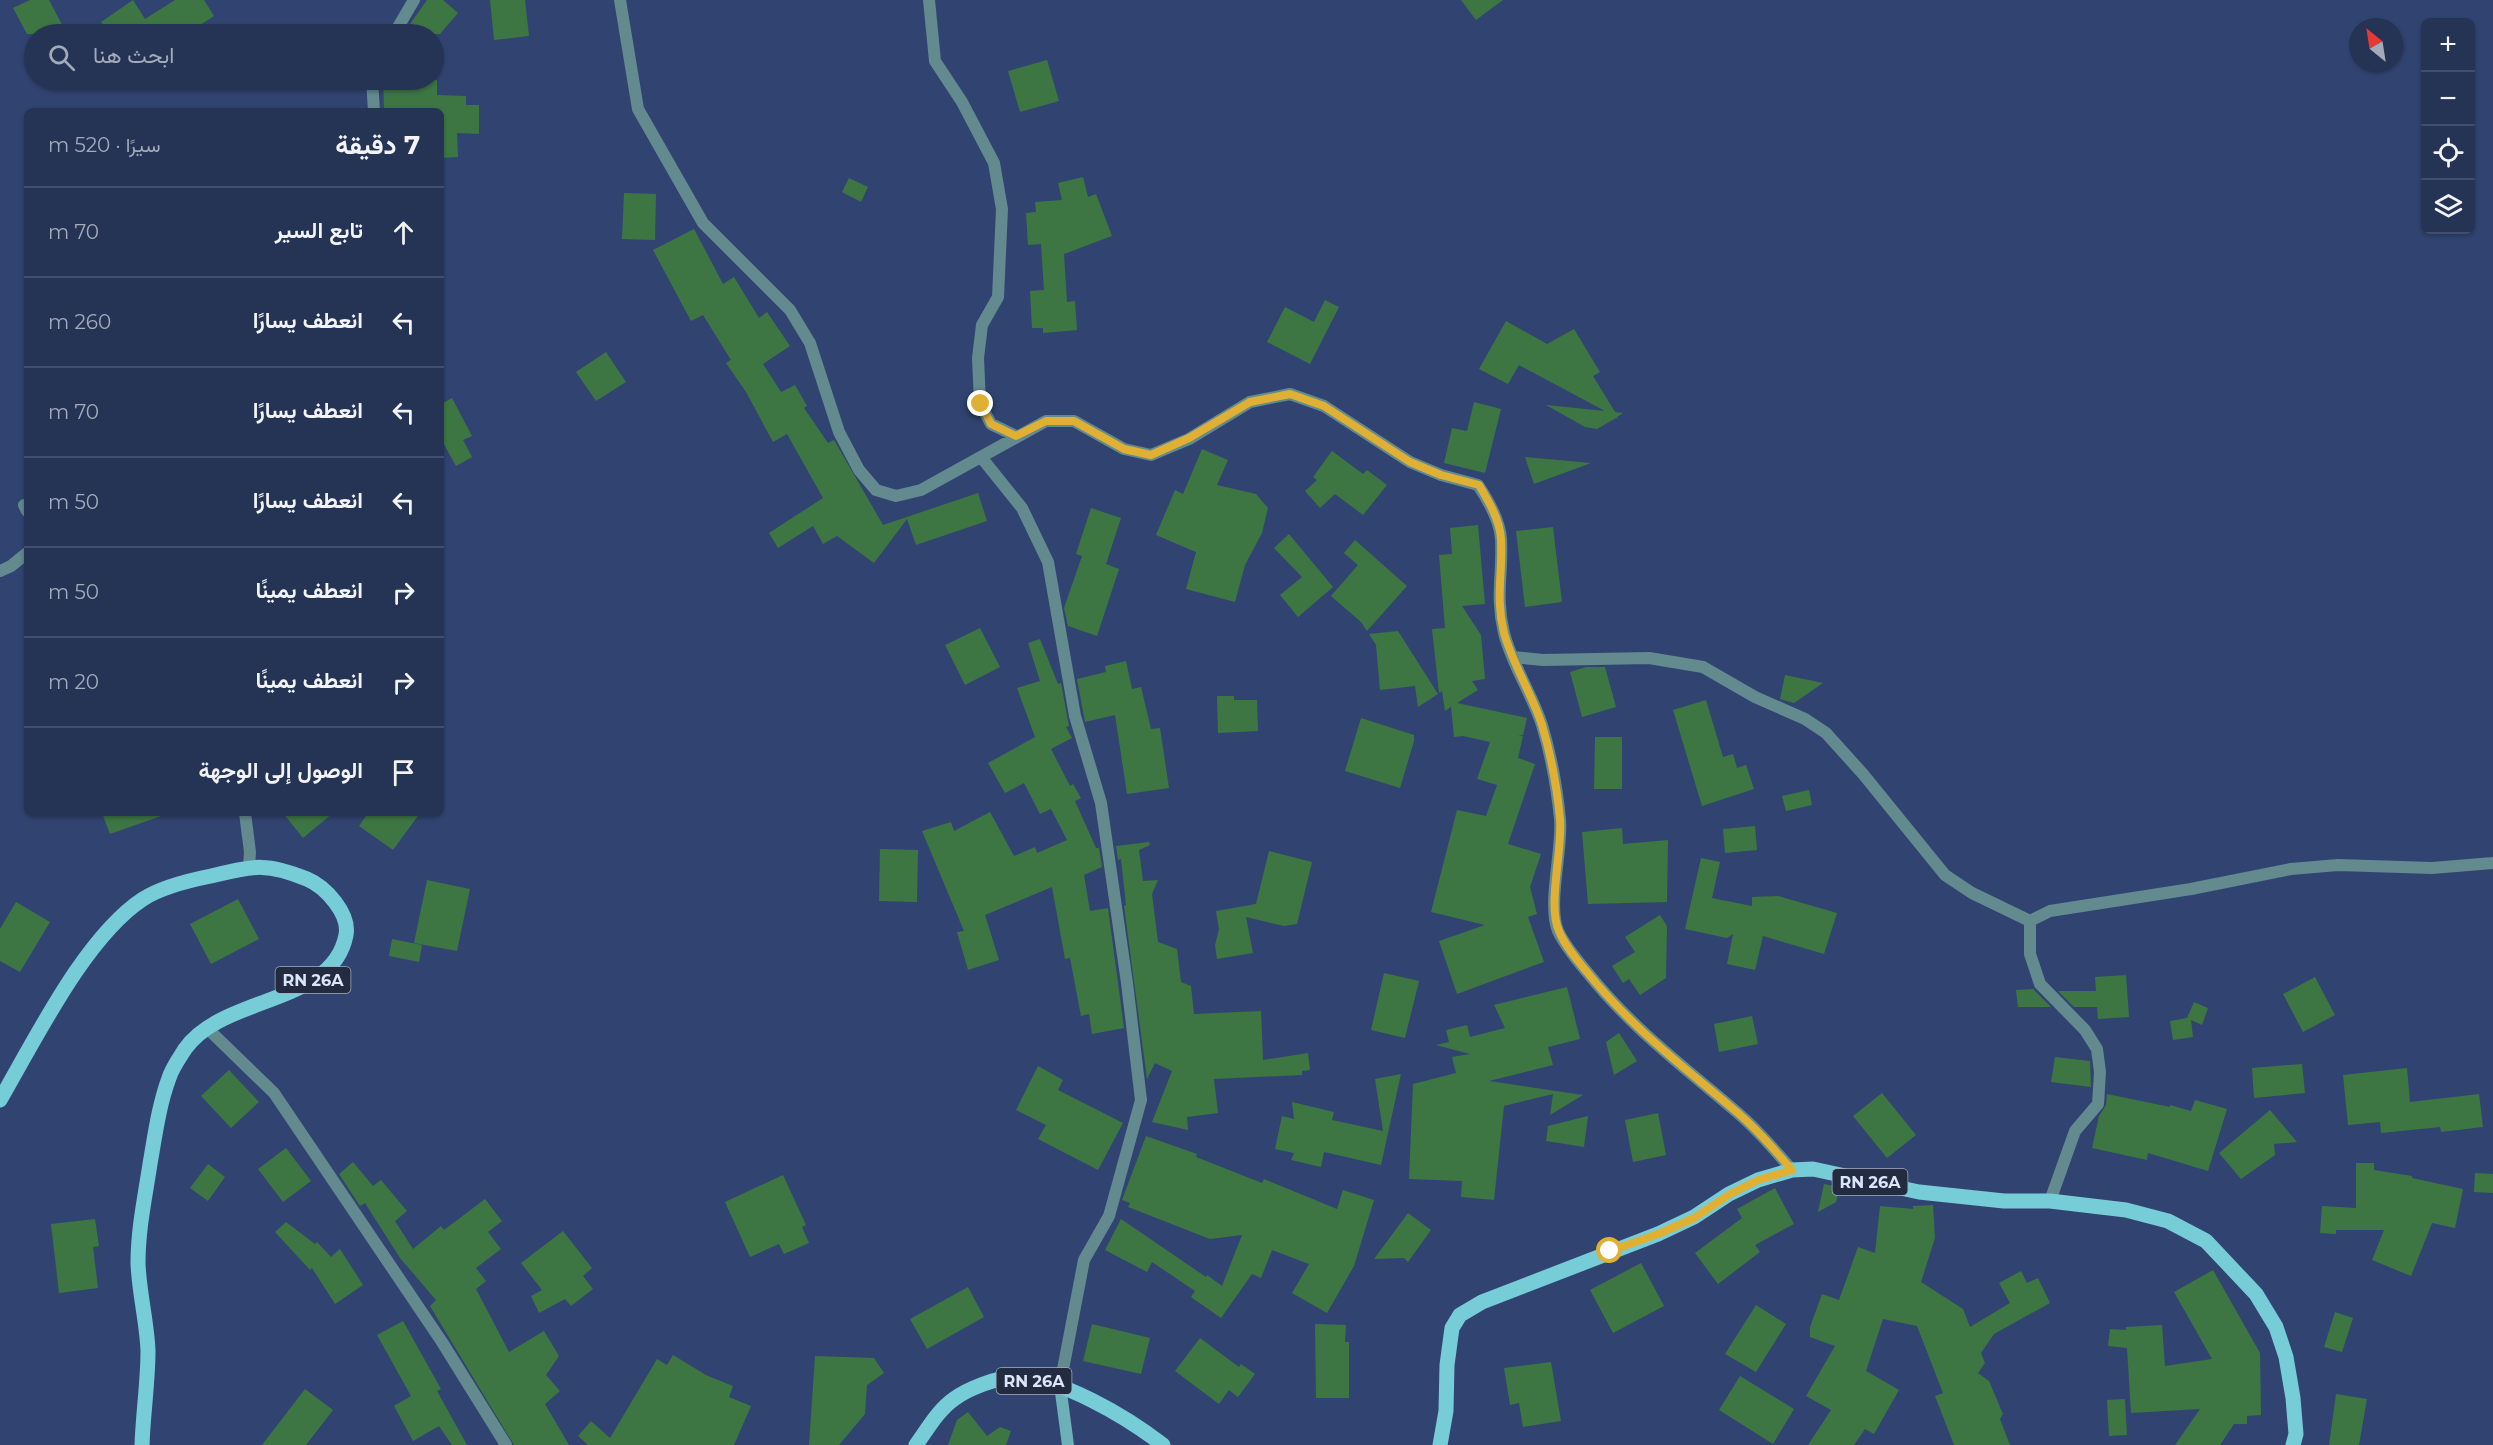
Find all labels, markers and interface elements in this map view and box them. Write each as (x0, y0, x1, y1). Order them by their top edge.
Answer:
north arrow (2349, 18, 2403, 72)
map controls (2421, 18, 2475, 234)
button: + (2421, 18, 2475, 72)
search box (24, 24, 444, 90)
icon: search (45, 41, 78, 74)
text: ابحث هنا (93, 42, 174, 69)
button: − (2421, 72, 2475, 126)
button: locate (2421, 126, 2475, 180)
text: 7 دقيقة (335, 129, 420, 161)
text: سيرًا · 520 m (48, 133, 161, 157)
button: layers (2421, 180, 2475, 234)
icon: ahead (387, 216, 420, 249)
text: تابع السير (275, 217, 363, 244)
text: 70 m (48, 220, 99, 244)
icon: left (387, 306, 420, 339)
text: انعطف يسارًا (253, 307, 363, 334)
text: 260 m (48, 310, 111, 334)
route end (967, 390, 993, 416)
icon: left (387, 396, 420, 429)
text: انعطف يسارًا (253, 397, 363, 424)
text: 70 m (48, 400, 99, 424)
icon: left (387, 486, 420, 519)
text: انعطف يسارًا (253, 487, 363, 514)
text: 50 m (48, 490, 99, 514)
icon: right (387, 576, 420, 609)
text: انعطف يمينًا (255, 577, 363, 604)
text: 50 m (48, 580, 99, 604)
icon: right (387, 666, 420, 699)
text: انعطف يمينًا (255, 667, 363, 694)
text: 20 m (48, 670, 99, 694)
icon: arrive (387, 756, 420, 789)
text: الوصول إلى الوجهة (198, 757, 363, 784)
road number: RN 26A (276, 967, 350, 993)
road number: RN 26A (1832, 1169, 1908, 1195)
route start (1596, 1237, 1622, 1263)
road number: RN 26A (996, 1368, 1072, 1394)

